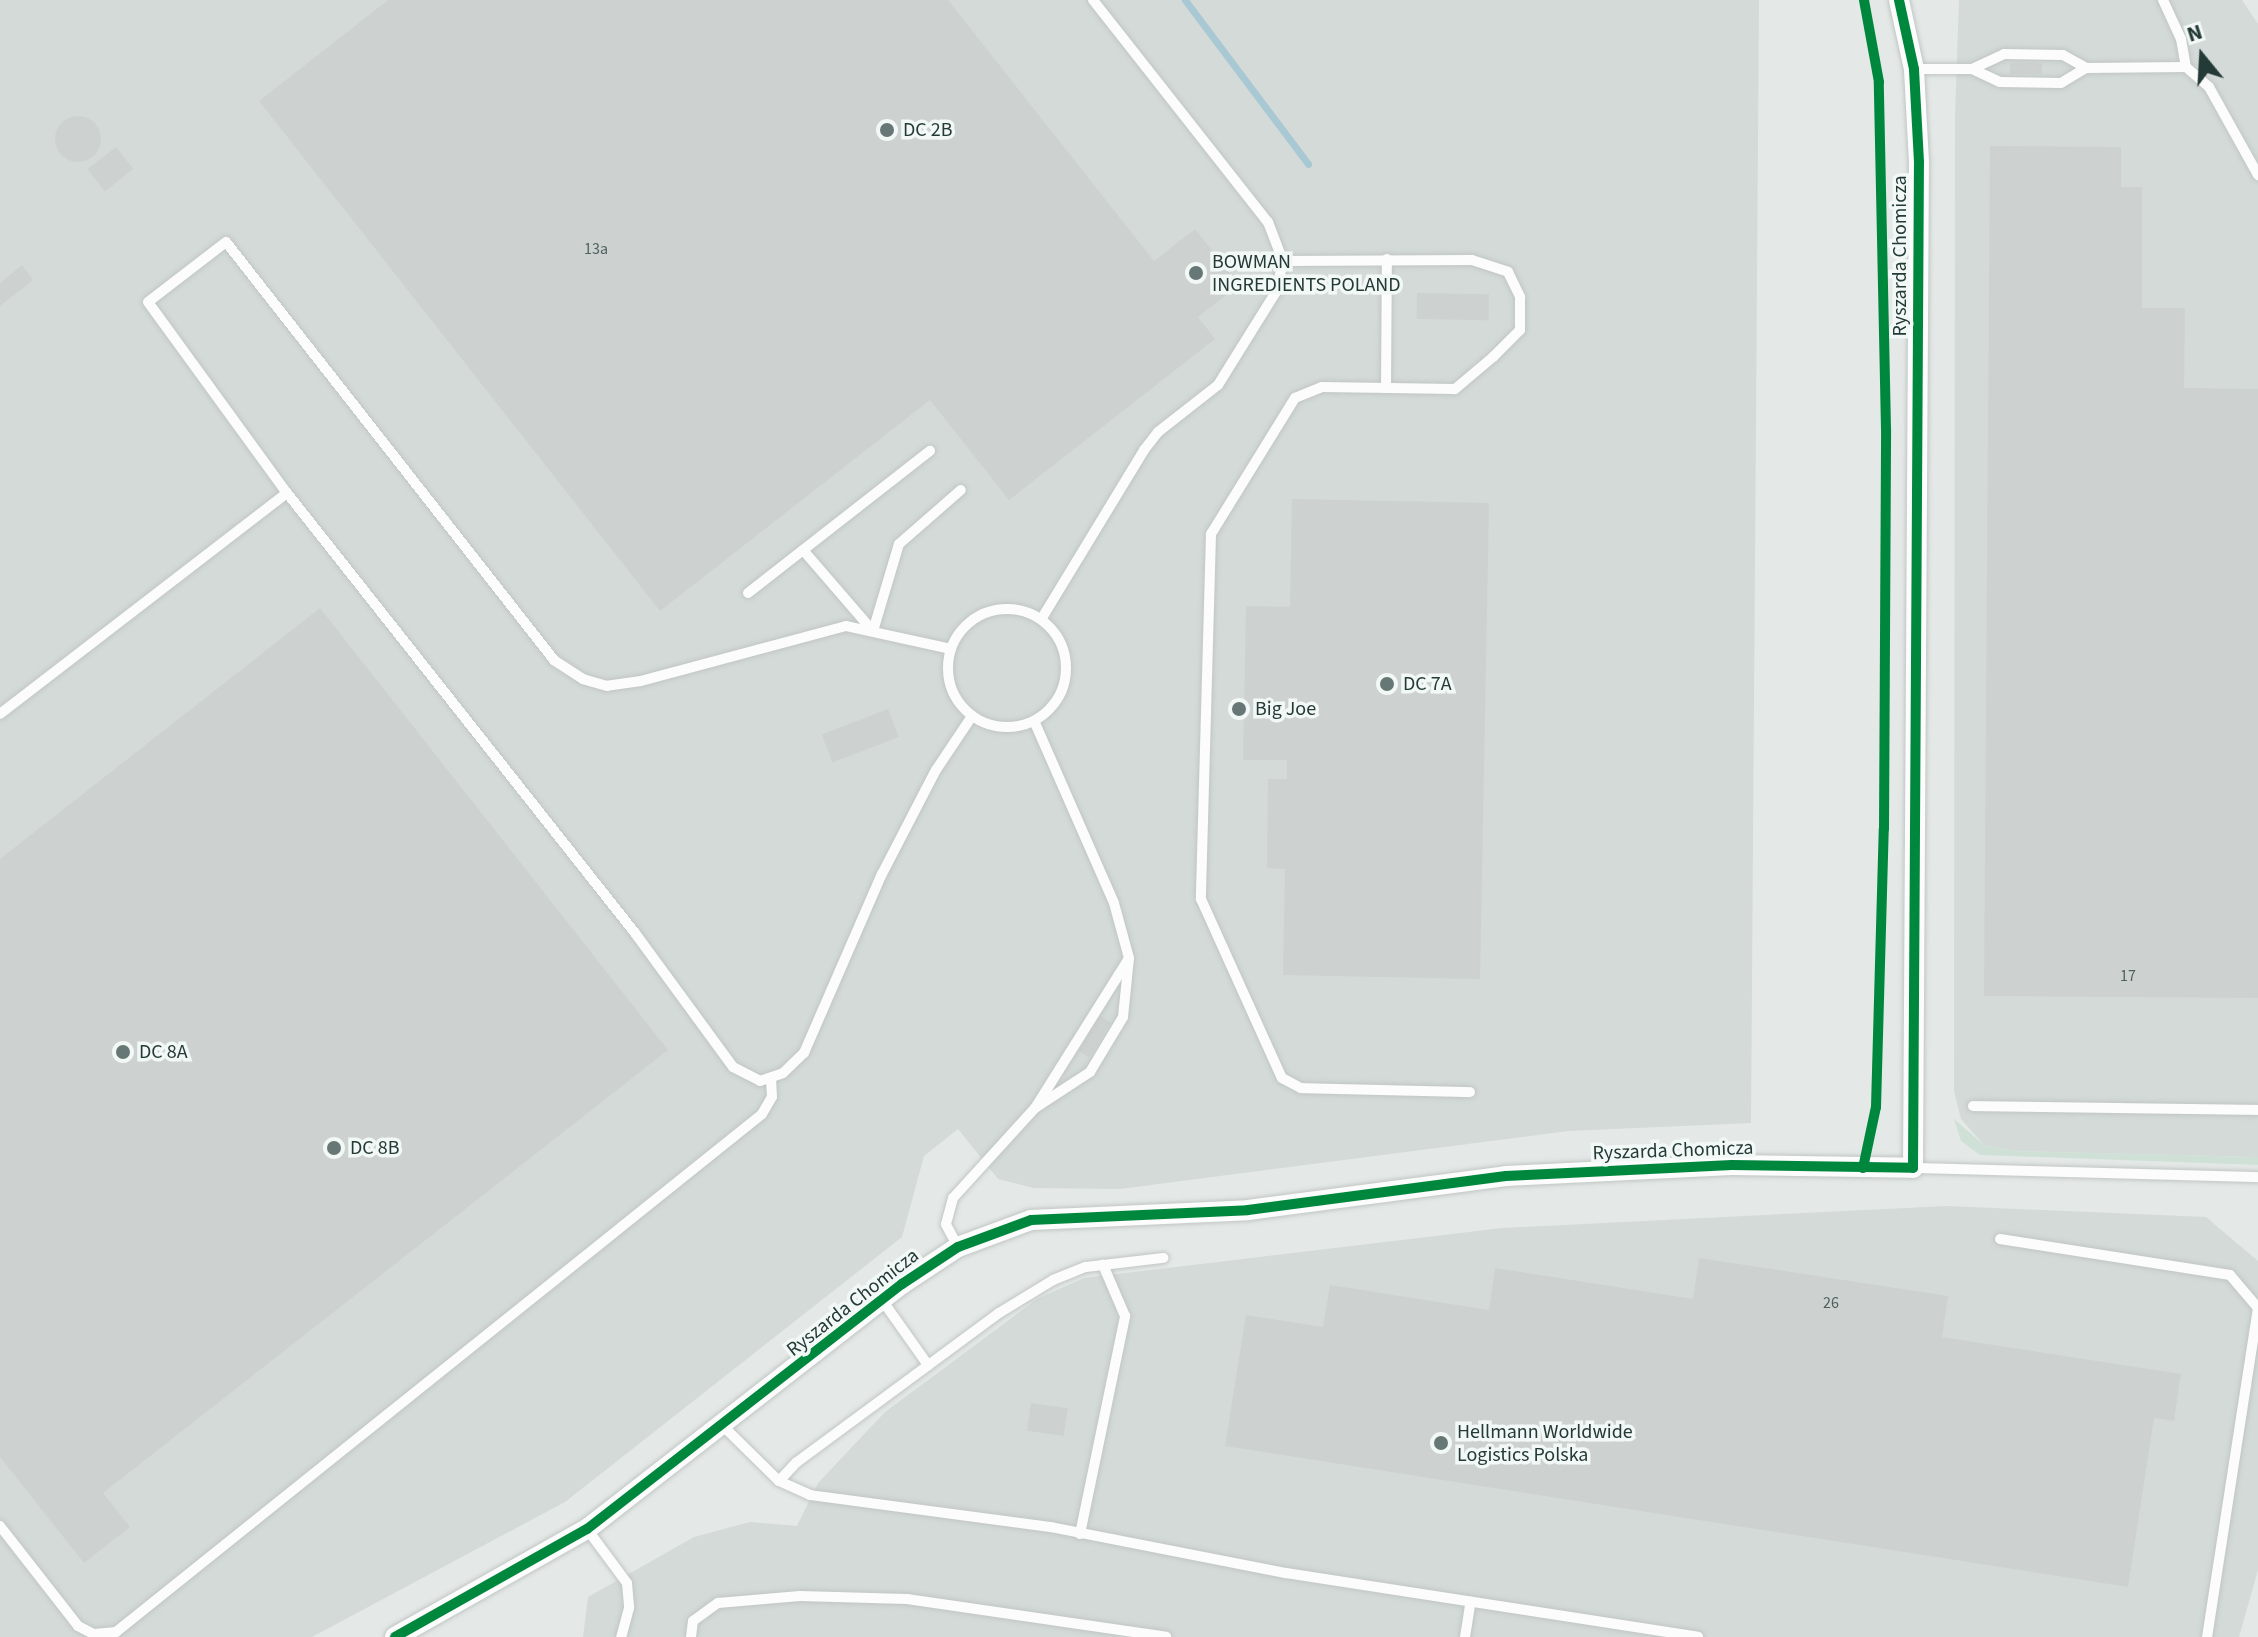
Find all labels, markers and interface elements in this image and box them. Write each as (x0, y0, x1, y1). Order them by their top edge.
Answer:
north arrow (2162, 16, 2242, 96)
text: N (2183, 16, 2206, 51)
place label: DC 2B (903, 118, 952, 142)
marker: DC 2B (878, 121, 896, 139)
street label: Ryszarda Chomicza (1888, 175, 1912, 337)
house number: 13a (584, 239, 608, 259)
place label: BOWMAN INGREDIENTS POLAND (1212, 250, 1401, 297)
marker: BOWMAN INGREDIENTS POLAND (1187, 264, 1205, 282)
place label: DC 7A (1403, 672, 1452, 696)
marker: DC 7A (1378, 675, 1396, 693)
place label: Big Joe (1255, 697, 1316, 721)
marker: Big Joe (1230, 700, 1248, 718)
house number: 17 (2120, 966, 2136, 986)
place label: DC 8A (139, 1040, 188, 1064)
marker: DC 8A (114, 1043, 132, 1061)
place label: DC 8B (350, 1136, 399, 1160)
street label: Ryszarda Chomicza (1592, 1136, 1754, 1166)
marker: DC 8B (325, 1139, 343, 1157)
street label: Ryszarda Chomicza (782, 1244, 924, 1362)
house number: 26 (1823, 1293, 1839, 1313)
place label: Hellmann Worldwide Logistics Polska (1457, 1420, 1633, 1467)
marker: Hellmann Worldwide Logistics Polska (1432, 1434, 1450, 1452)

